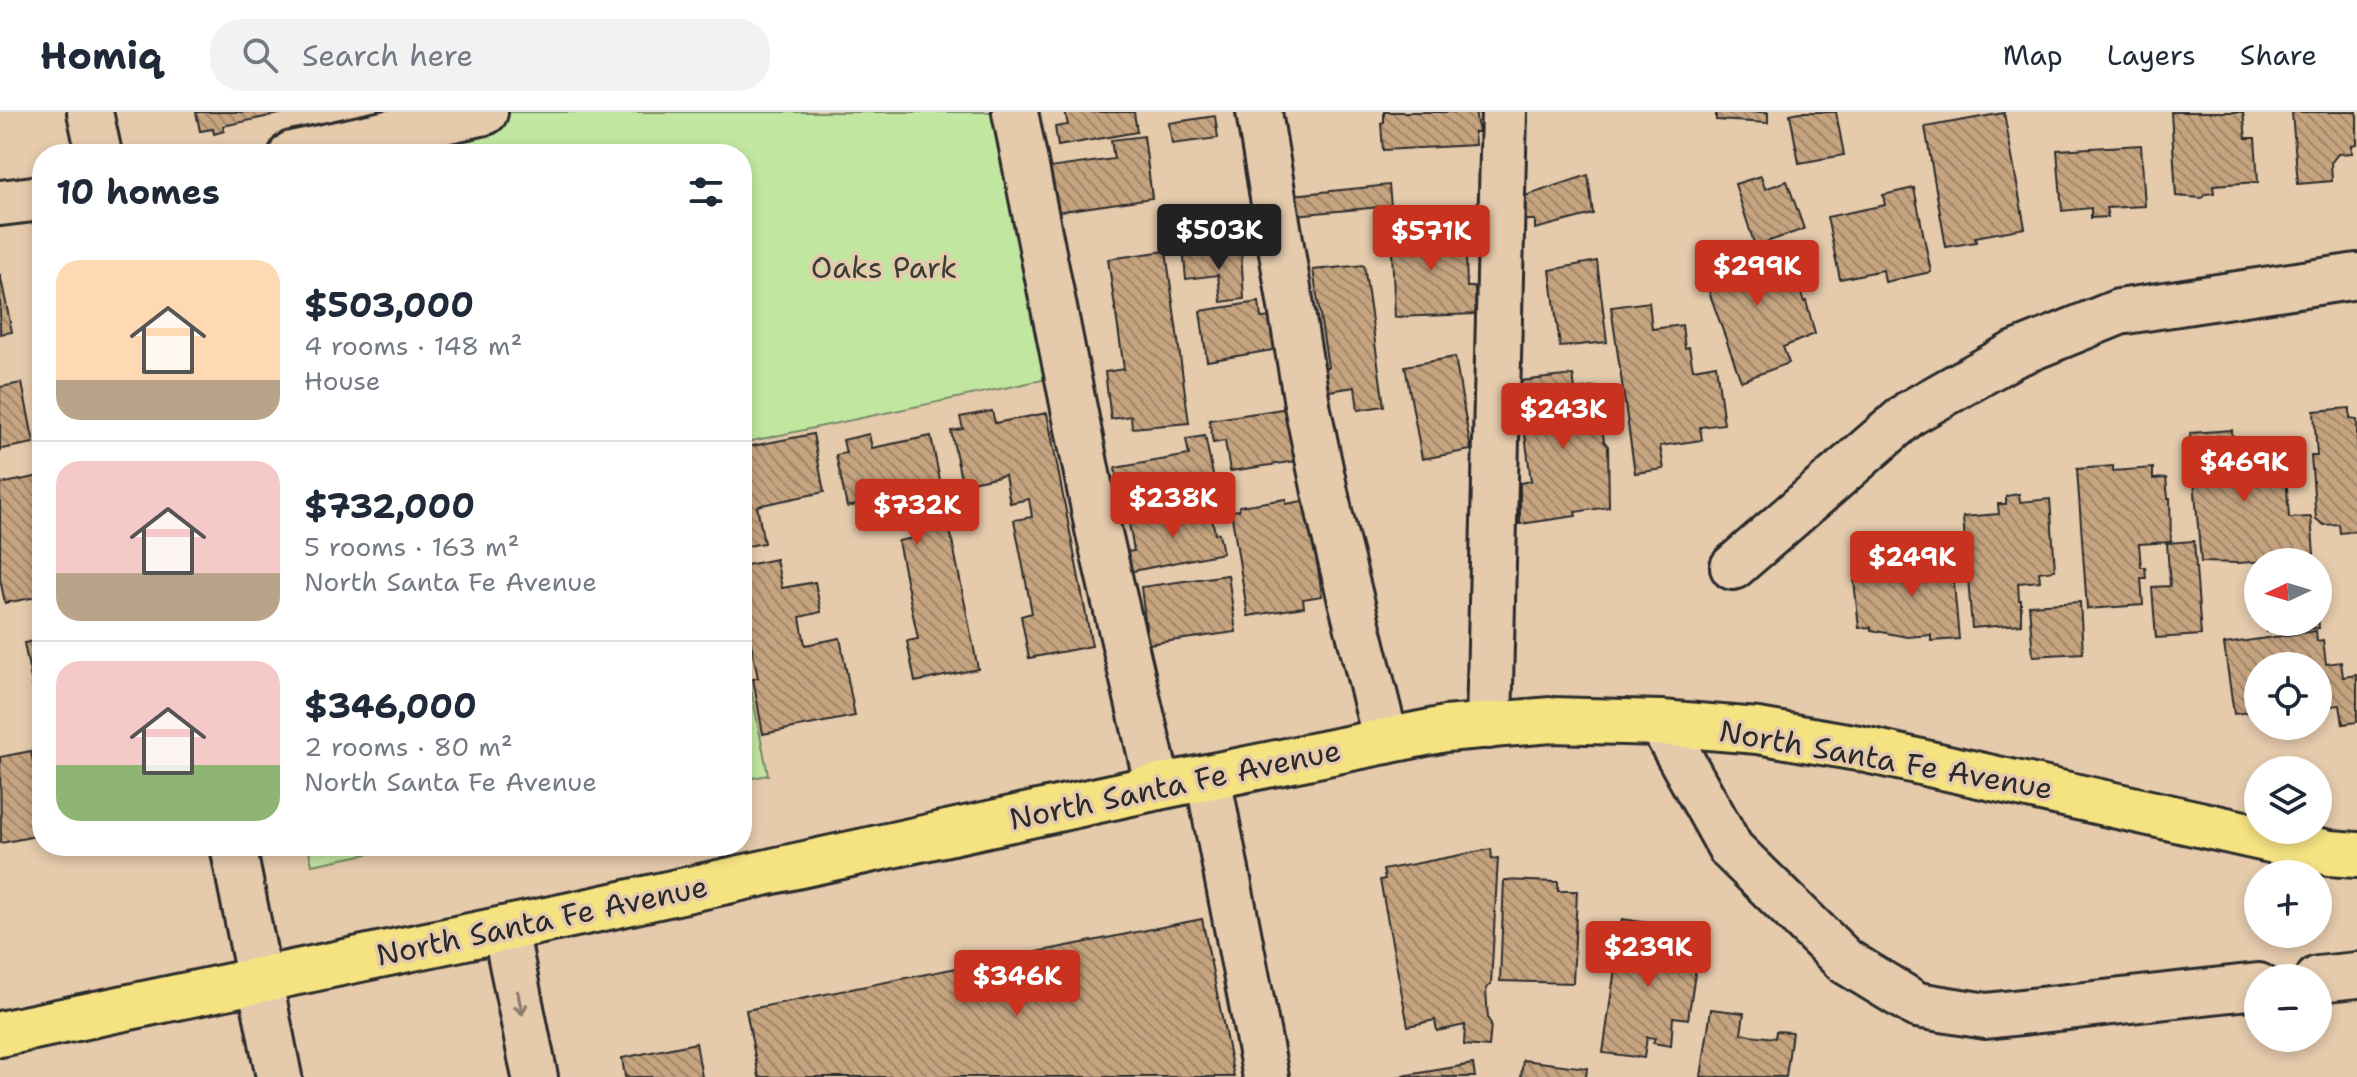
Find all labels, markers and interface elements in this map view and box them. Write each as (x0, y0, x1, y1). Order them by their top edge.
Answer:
search box (210, 19, 770, 91)
text: Homiq (40, 30, 162, 81)
icon: search (238, 33, 282, 77)
text: Search here (302, 35, 473, 76)
text: Map (2003, 36, 2063, 74)
text: Layers (2107, 36, 2196, 74)
text: Share (2240, 36, 2317, 74)
text: 10 homes (56, 169, 220, 215)
icon: filters (684, 170, 728, 214)
pin: $503K (1163, 204, 1275, 272)
pin: $571K (1375, 205, 1487, 273)
text: $503K (1175, 212, 1263, 247)
text: $571K (1391, 213, 1471, 248)
pin: $299K (1701, 240, 1813, 308)
park label: Oaks Park (811, 247, 957, 288)
text: $299K (1713, 248, 1801, 283)
text: $503,000 (304, 282, 474, 328)
icon: home (120, 292, 216, 388)
text: 4 rooms · 148 m² (304, 328, 522, 363)
text: House (304, 363, 380, 398)
pin: $243K (1507, 383, 1619, 451)
text: $243K (1519, 391, 1607, 426)
pin: $469K (2188, 436, 2300, 504)
text: $469K (2200, 444, 2288, 479)
pin: $238K (1117, 472, 1229, 540)
pin: $732K (861, 479, 973, 547)
text: $238K (1128, 480, 1218, 515)
text: $732,000 (304, 483, 475, 529)
text: $732K (873, 487, 961, 522)
icon: home (120, 493, 216, 589)
text: 5 rooms · 163 m² (304, 529, 519, 564)
pin: $249K (1856, 531, 1968, 599)
text: $249K (1868, 539, 1956, 574)
north arrow (2244, 548, 2332, 636)
map controls (2244, 548, 2332, 1052)
text: North Santa Fe Avenue (304, 564, 597, 599)
button: locate (2244, 652, 2332, 740)
text: $346,000 (304, 683, 477, 729)
icon: home (120, 693, 216, 789)
street label: North Santa Fe Avenue (1716, 710, 2056, 809)
text: 2 rooms · 80 m² (304, 729, 513, 764)
street label: North Santa Fe Avenue (1005, 729, 1344, 840)
button: layers (2244, 756, 2332, 844)
text: North Santa Fe Avenue (304, 764, 597, 799)
button: + (2244, 860, 2332, 948)
street label: North Santa Fe Avenue (372, 865, 711, 976)
pin: $239K (1592, 921, 1704, 989)
text: $239K (1604, 929, 1692, 964)
pin: $346K (961, 950, 1073, 1018)
text: $346K (972, 958, 1062, 993)
button: − (2244, 964, 2332, 1052)
one-way arrow (513, 990, 528, 1015)

